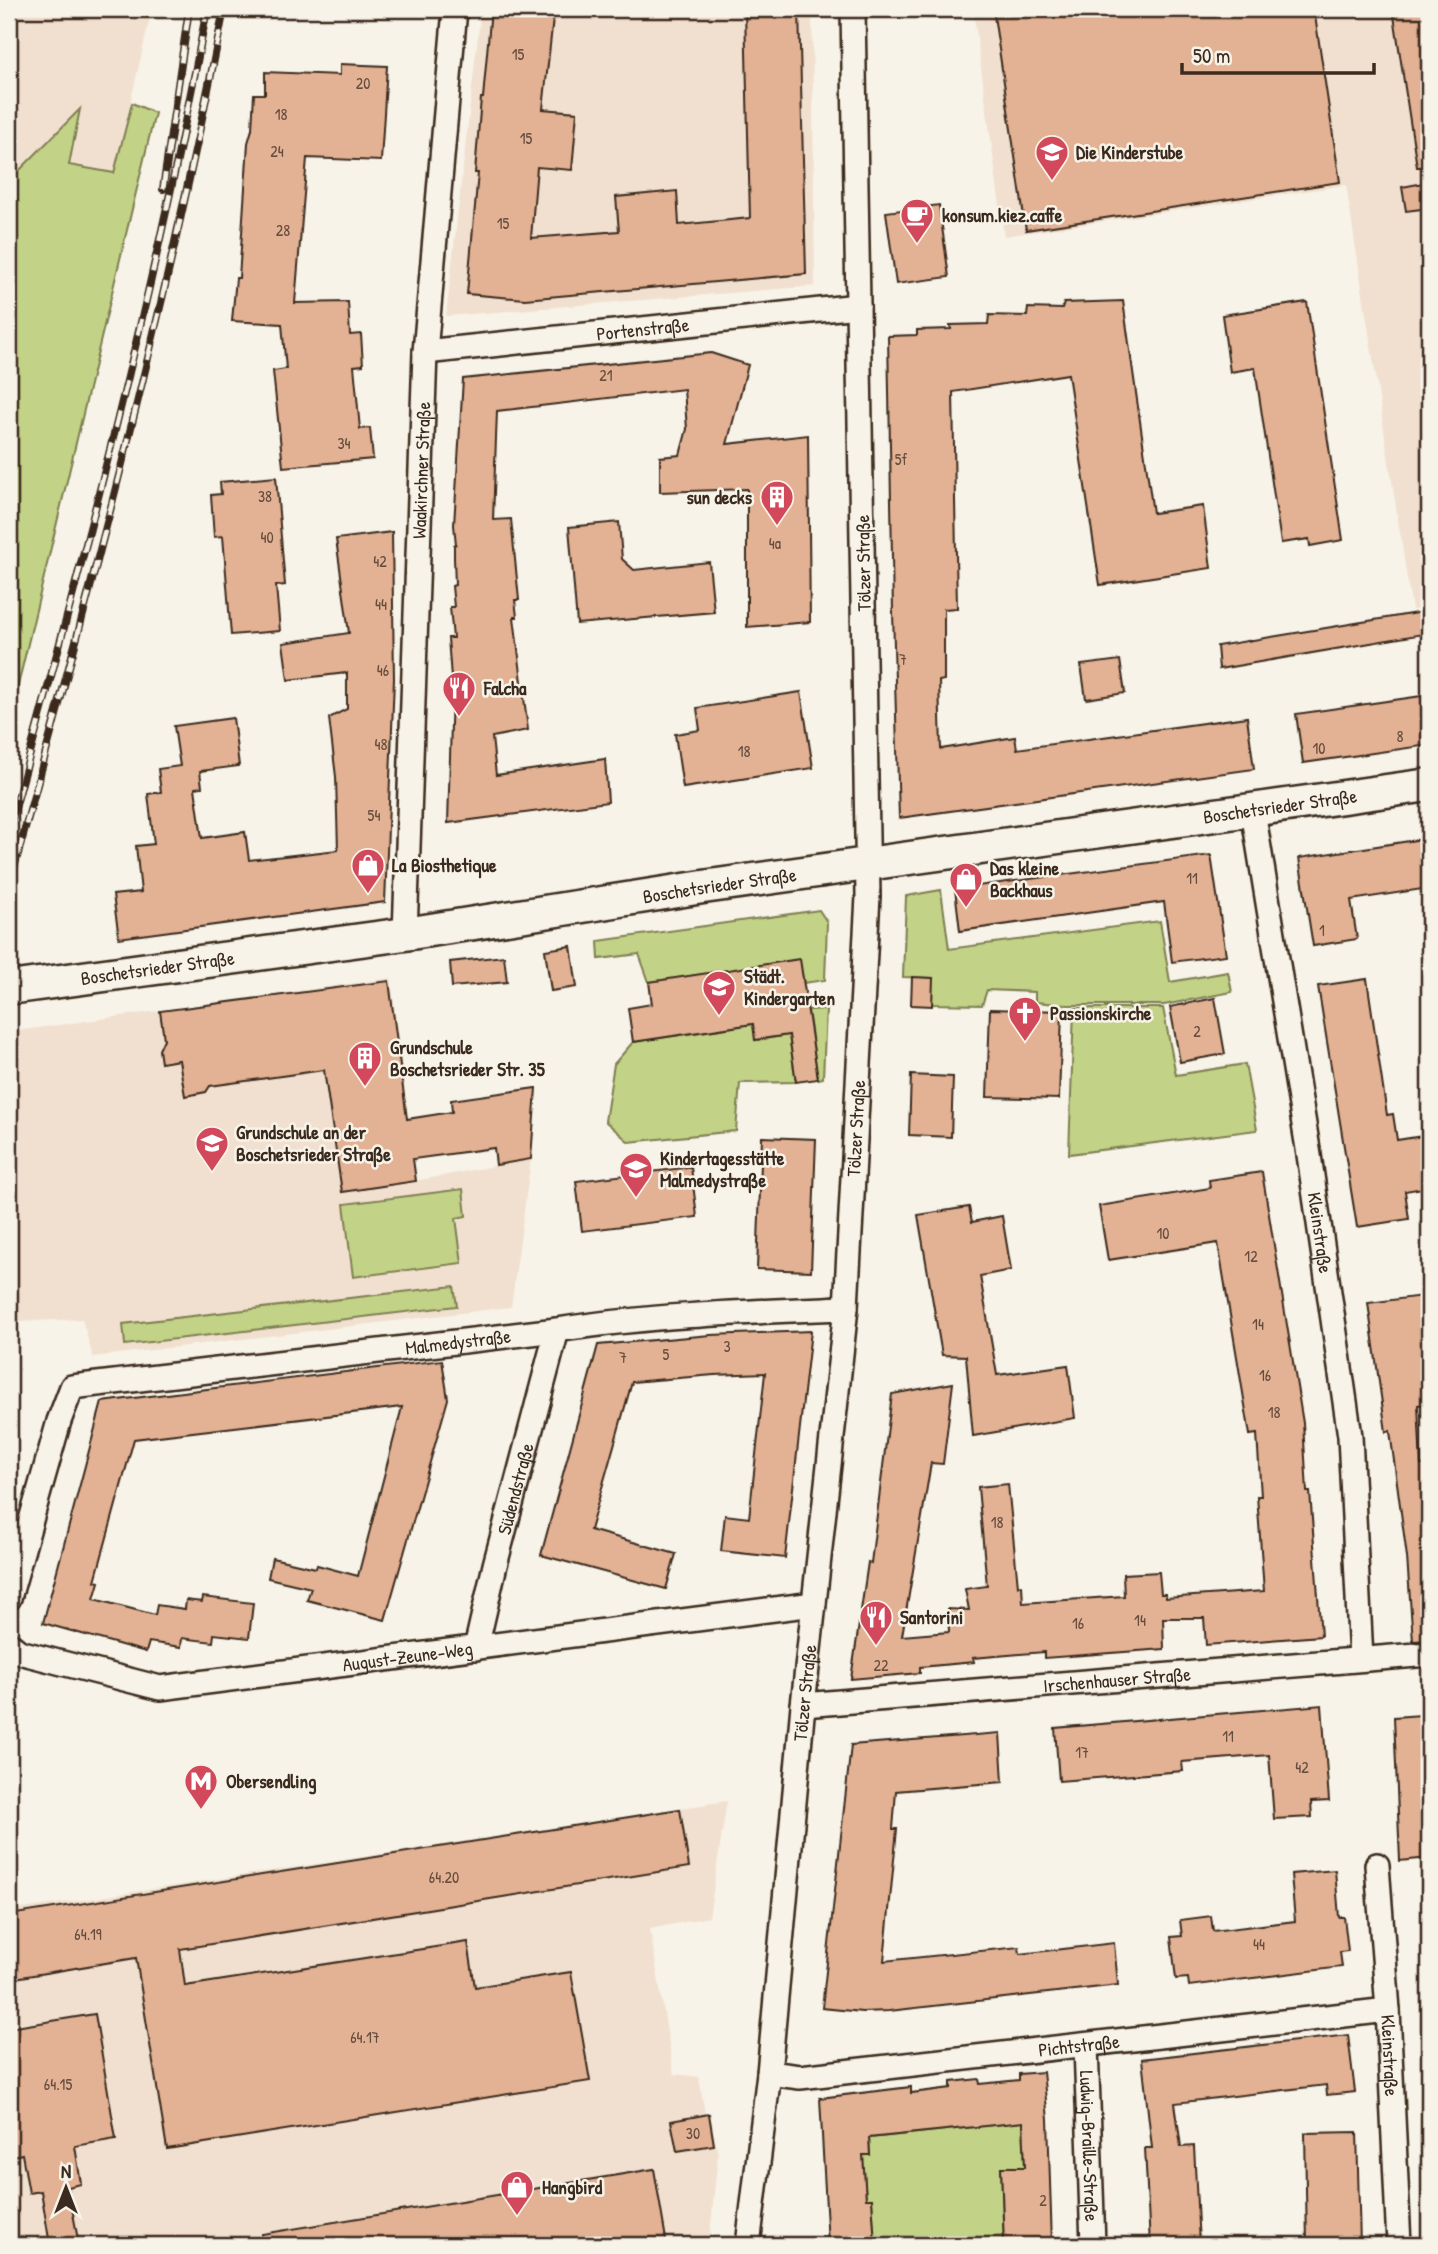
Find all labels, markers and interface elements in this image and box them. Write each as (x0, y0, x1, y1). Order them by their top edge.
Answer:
scale bar (1182, 32, 1375, 76)
text: 50 m (1193, 41, 1230, 70)
house number: 15 (512, 43, 525, 65)
house number: 20 (356, 72, 370, 94)
house number: 18 (275, 103, 287, 125)
house number: 15 (520, 127, 533, 149)
school or university icon: Die Kinderstube (1033, 133, 1071, 182)
place label: Die Kinderstube (1076, 139, 1184, 165)
house number: 24 (270, 140, 284, 162)
cafe icon: konsum.kiez.caffe (898, 196, 936, 245)
place label: konsum.kiez.caffe (942, 202, 1063, 228)
house number: 15 (497, 212, 510, 234)
house number: 28 (276, 219, 290, 241)
street label: Portenstraße (595, 311, 691, 347)
house number: 21 (599, 364, 613, 386)
street label: Waakirchner Straße (406, 401, 436, 539)
house number: 34 (337, 432, 351, 454)
house number: 5f (895, 448, 908, 470)
building icon: sun decks (758, 478, 796, 527)
place label: sun decks (687, 484, 753, 510)
house number: 38 (258, 485, 272, 507)
street label: Tölzer Straße (849, 514, 877, 612)
house number: 40 (260, 526, 274, 548)
house number: 4a (769, 532, 781, 554)
house number: 42 (373, 550, 387, 572)
house number: 44 (375, 593, 387, 615)
house number: 7 (899, 648, 907, 670)
house number: 46 (377, 659, 389, 681)
restaurant icon: Falcha (440, 669, 478, 718)
place label: Falcha (483, 675, 527, 701)
house number: 8 (1397, 725, 1404, 747)
house number: 48 (375, 733, 388, 755)
house number: 10 (1313, 737, 1325, 759)
house number: 18 (738, 740, 750, 762)
street label: Boschetsrieder Straße (1201, 782, 1359, 830)
house number: 54 (368, 804, 380, 826)
shop icon: La Biosthetique (349, 846, 387, 895)
place label: La Biosthetique (392, 852, 497, 879)
place label: Das kleine Backhaus (990, 855, 1060, 903)
shop icon: Das kleine Backhaus (947, 860, 985, 909)
street label: Boschetsrieder Straße (641, 861, 798, 909)
house number: 11 (1186, 867, 1198, 889)
house number: 1 (1319, 919, 1325, 941)
street label: Boschetsrieder Straße (79, 944, 237, 991)
place label: Städt. Kindergarten (744, 963, 835, 1012)
school or university icon: Städt. Kindergarten (700, 968, 738, 1017)
church icon: Passionskirche (1006, 994, 1044, 1043)
place label: Passionskirche (1050, 1000, 1152, 1026)
house number: 2 (1193, 1020, 1201, 1042)
place label: Grundschule Boschetsrieder Str. 35 (390, 1034, 546, 1082)
building icon: Grundschule Boschetsrieder Str. 35 (346, 1039, 384, 1088)
street label: Tölzer Straße (840, 1079, 871, 1177)
place label: Grundschule an der Boschetsrieder Straße (236, 1119, 391, 1168)
school or university icon: Grundschule an der Boschetsrieder Straße (193, 1124, 231, 1173)
place label: Kindertagesstätte Malmedystraße (660, 1145, 785, 1194)
school or university icon: Kindertagesstätte Malmedystraße (617, 1150, 655, 1199)
street label: Kleinstraße (1302, 1190, 1339, 1275)
house number: 10 (1157, 1222, 1169, 1244)
house number: 12 (1244, 1245, 1258, 1267)
house number: 14 (1252, 1313, 1264, 1335)
street label: Malmedystraße (404, 1322, 513, 1361)
house number: 3 (723, 1335, 731, 1357)
house number: 5 (663, 1343, 670, 1365)
house number: 7 (619, 1346, 627, 1368)
house number: 16 (1259, 1364, 1271, 1386)
house number: 18 (1268, 1401, 1280, 1423)
street label: Südendstraße (491, 1440, 540, 1537)
house number: 18 (991, 1511, 1003, 1533)
restaurant icon: Santorini (857, 1598, 895, 1647)
place label: Santorini (900, 1604, 963, 1630)
house number: 14 (1134, 1609, 1146, 1631)
house number: 16 (1072, 1612, 1084, 1634)
street label: August-Zeune-Weg (341, 1635, 474, 1677)
street label: Tölzer Straße (787, 1643, 822, 1742)
house number: 22 (874, 1654, 889, 1676)
street label: Irschenhauser Straße (1042, 1660, 1192, 1698)
house number: 11 (1222, 1725, 1234, 1747)
house number: 17 (1075, 1741, 1089, 1763)
house number: 42 (1295, 1756, 1309, 1778)
metro station icon: Obersendling (182, 1762, 220, 1811)
place label: Obersendling (226, 1768, 317, 1795)
house number: 64.20 (429, 1866, 459, 1888)
house number: 64.19 (74, 1923, 102, 1945)
house number: 44 (1253, 1933, 1265, 1955)
street label: Kleinstraße (1375, 2014, 1405, 2097)
house number: 64.17 (350, 2026, 380, 2048)
street label: Pichtstraße (1037, 2028, 1121, 2063)
street label: Ludwig-Braille-Straße (1074, 2070, 1105, 2222)
house number: 64.15 (44, 2073, 72, 2095)
house number: 30 (686, 2122, 700, 2144)
north arrow (32, 2152, 102, 2222)
text: N (61, 2158, 71, 2184)
shop icon: Hangbird (498, 2168, 536, 2217)
place label: Hangbird (542, 2174, 603, 2201)
house number: 2 (1039, 2189, 1047, 2211)

